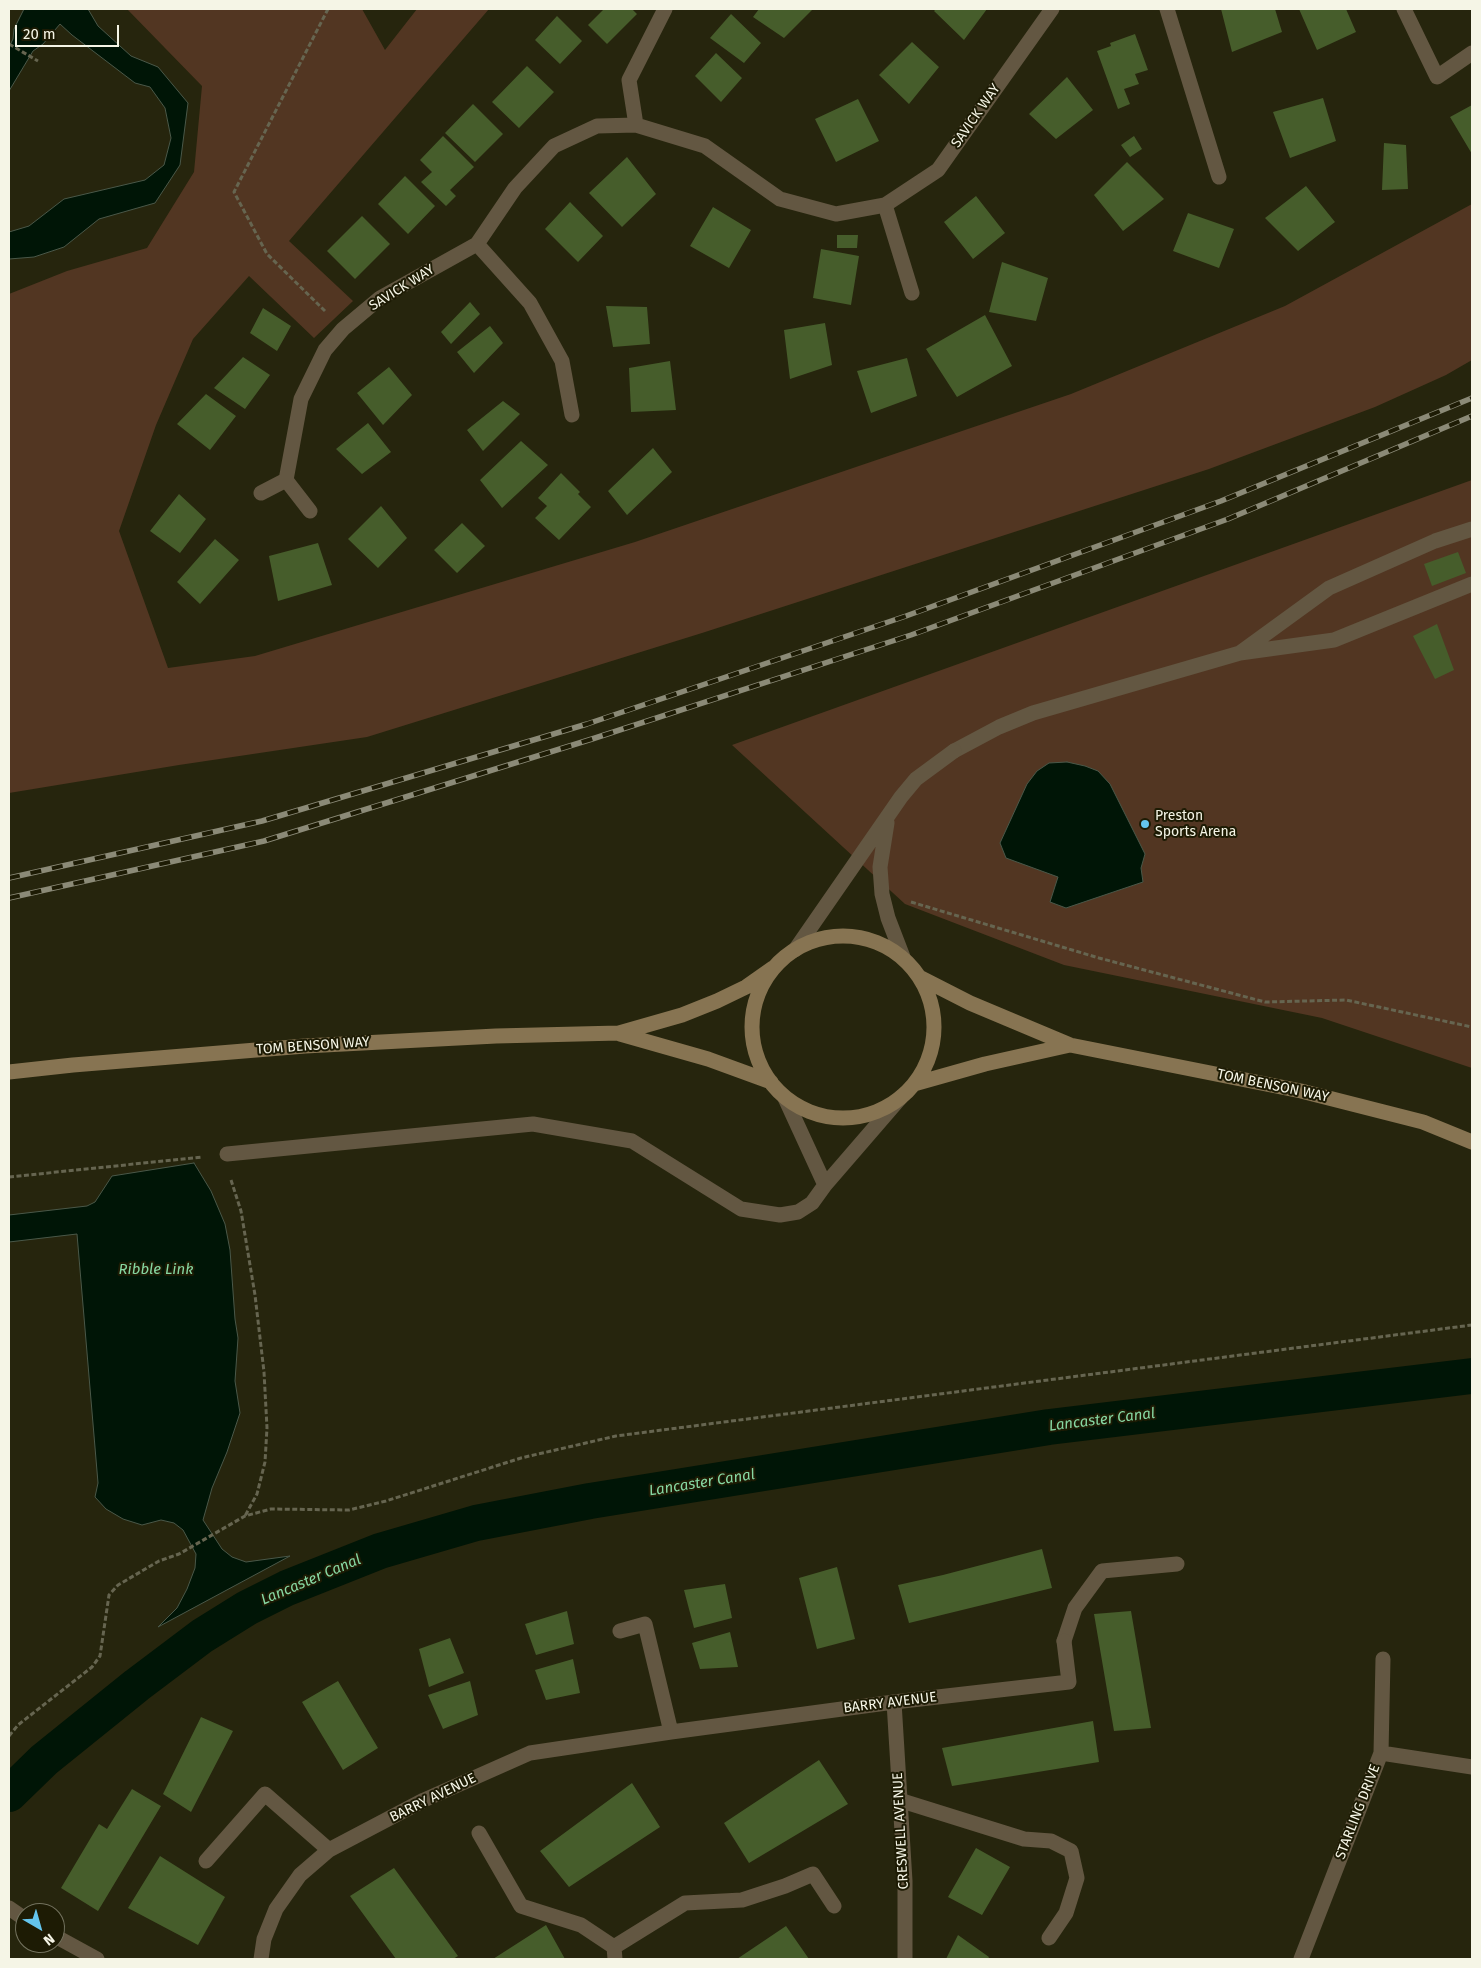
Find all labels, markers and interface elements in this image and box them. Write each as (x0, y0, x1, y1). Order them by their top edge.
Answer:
scale bar (18, 15, 121, 47)
text: 20 m (23, 25, 56, 43)
street label: SAVICK WAY (948, 81, 1004, 151)
street label: SAVICK WAY (366, 261, 438, 315)
place label: Preston Sports Arena (1155, 808, 1236, 840)
marker: Preston Sports Arena (1139, 818, 1151, 830)
street label: TOM BENSON WAY (256, 1034, 370, 1058)
street label: TOM BENSON WAY (1216, 1066, 1330, 1106)
water label: Ribble Link (119, 1261, 193, 1279)
water label: Lancaster Canal (1048, 1405, 1156, 1435)
water label: Lancaster Canal (648, 1466, 756, 1500)
water label: Lancaster Canal (258, 1551, 364, 1609)
street label: BARRY AVENUE (842, 1689, 938, 1717)
street label: STARLING DRIVE (1332, 1762, 1384, 1862)
street label: BARRY AVENUE (387, 1770, 479, 1826)
street label: CRESWELL AVENUE (890, 1772, 912, 1890)
north arrow (15, 1903, 65, 1953)
text: N (40, 1930, 58, 1949)

